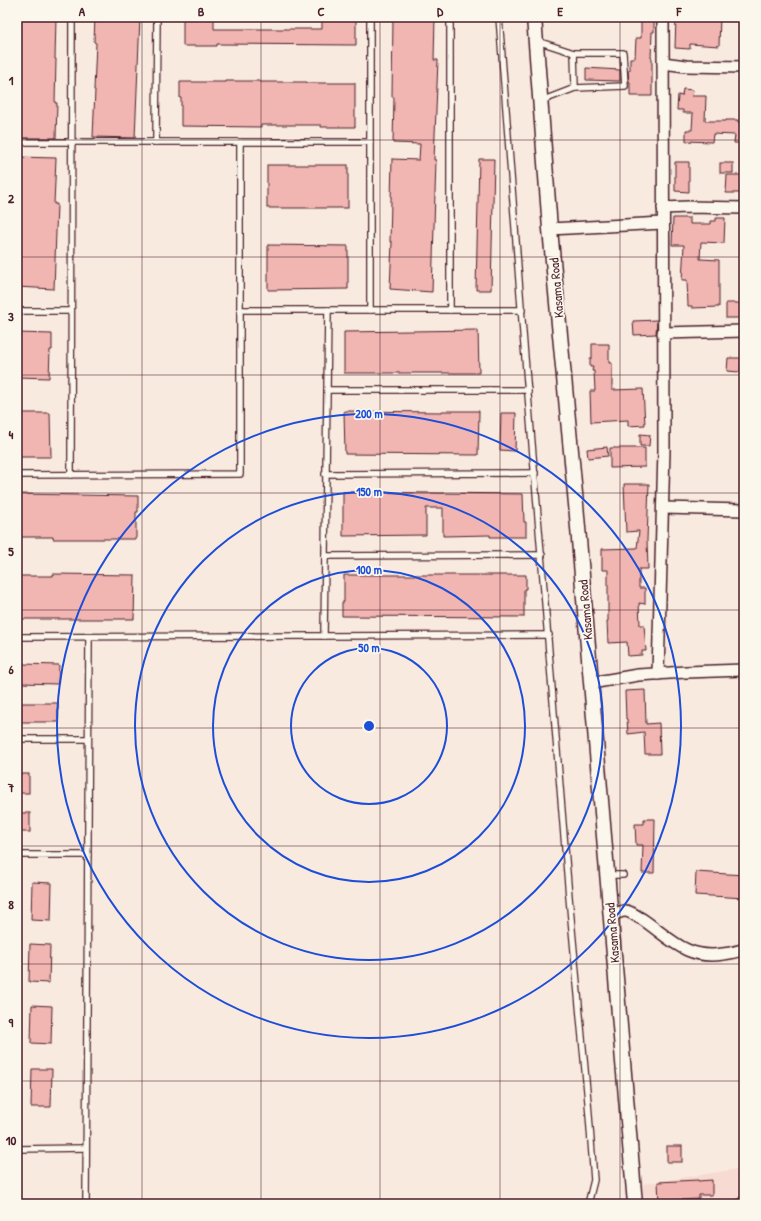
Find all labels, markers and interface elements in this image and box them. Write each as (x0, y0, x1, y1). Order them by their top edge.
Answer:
text: A (79, 2, 86, 20)
text: B (198, 2, 205, 20)
text: C (317, 2, 325, 20)
text: D (437, 2, 444, 20)
text: E (557, 2, 563, 20)
text: F (676, 2, 683, 20)
text: 1 (9, 71, 14, 89)
text: 2 (8, 189, 15, 207)
street label: Kasama Road (544, 257, 568, 319)
text: 3 (8, 307, 14, 325)
text: 200 m (355, 405, 383, 422)
text: 4 (9, 425, 14, 443)
text: 150 m (356, 483, 382, 500)
text: 5 (8, 542, 14, 560)
text: 100 m (356, 561, 382, 578)
street label: Kasama Road (573, 579, 597, 641)
text: 50 m (358, 639, 380, 656)
text: 6 (8, 660, 14, 678)
centre of rings (362, 719, 376, 733)
text: 7 (7, 778, 15, 796)
text: 8 (8, 895, 14, 913)
street label: Kasama Road (600, 902, 624, 964)
text: 9 (9, 1013, 14, 1031)
text: 10 (6, 1131, 16, 1149)

